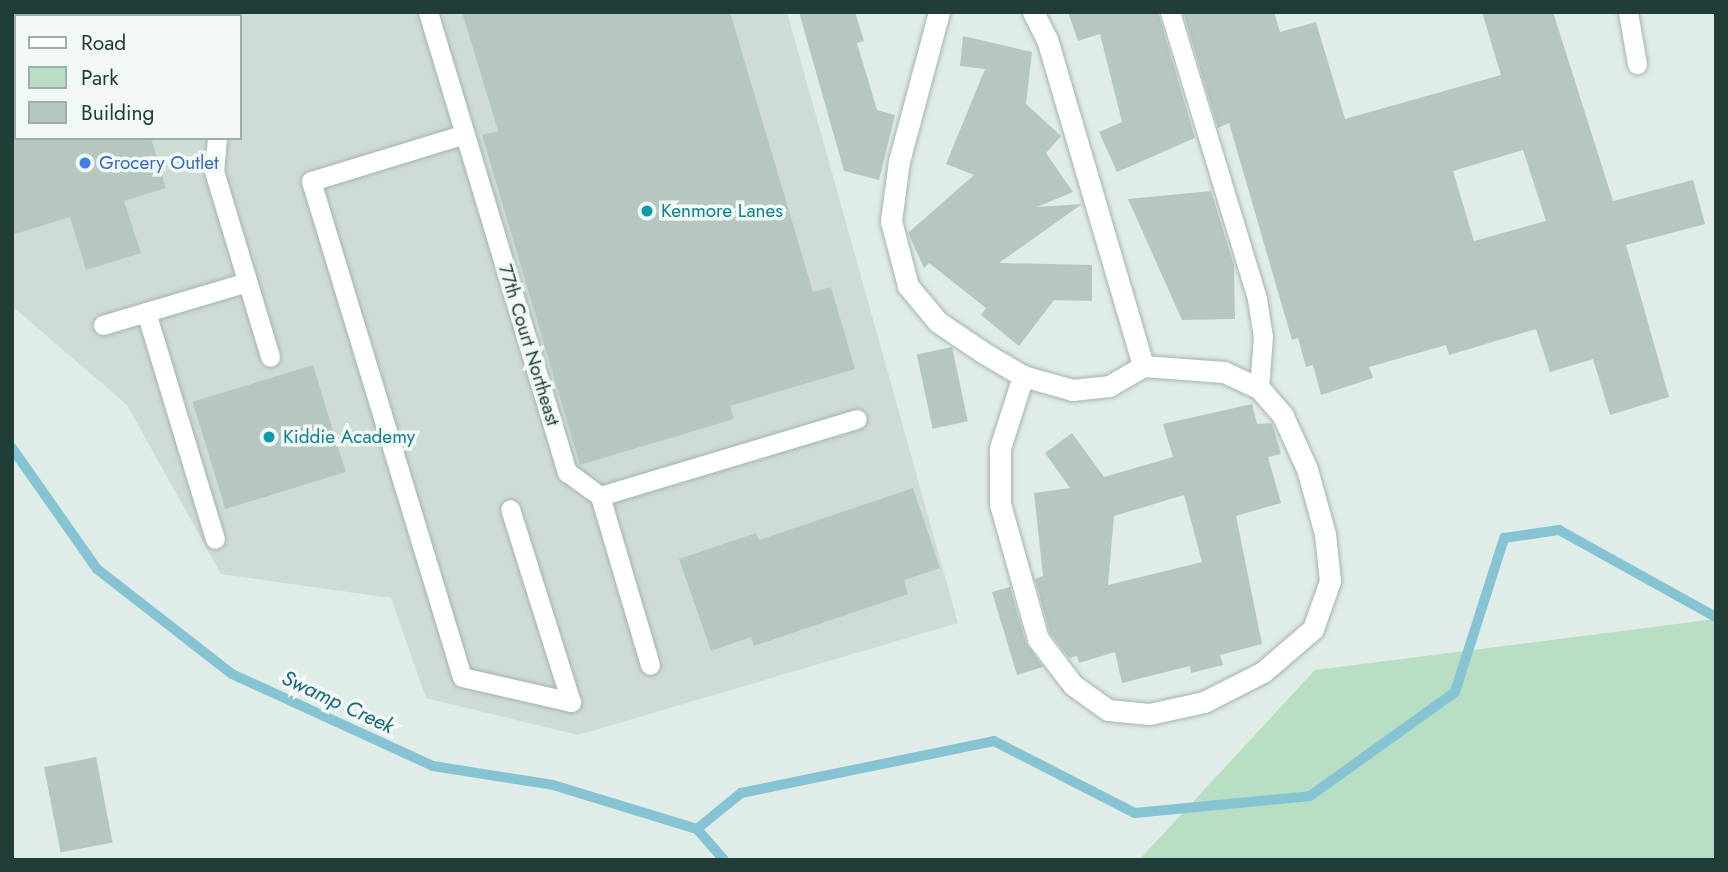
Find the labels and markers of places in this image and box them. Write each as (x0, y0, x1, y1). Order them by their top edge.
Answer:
place label: Grocery Outlet (99, 152, 219, 174)
marker: Grocery Outlet (77, 155, 93, 171)
place label: Kenmore Lanes (661, 200, 783, 222)
marker: Kenmore Lanes (639, 203, 655, 219)
place label: Kiddie Academy (283, 426, 415, 448)
marker: Kiddie Academy (261, 429, 277, 445)

